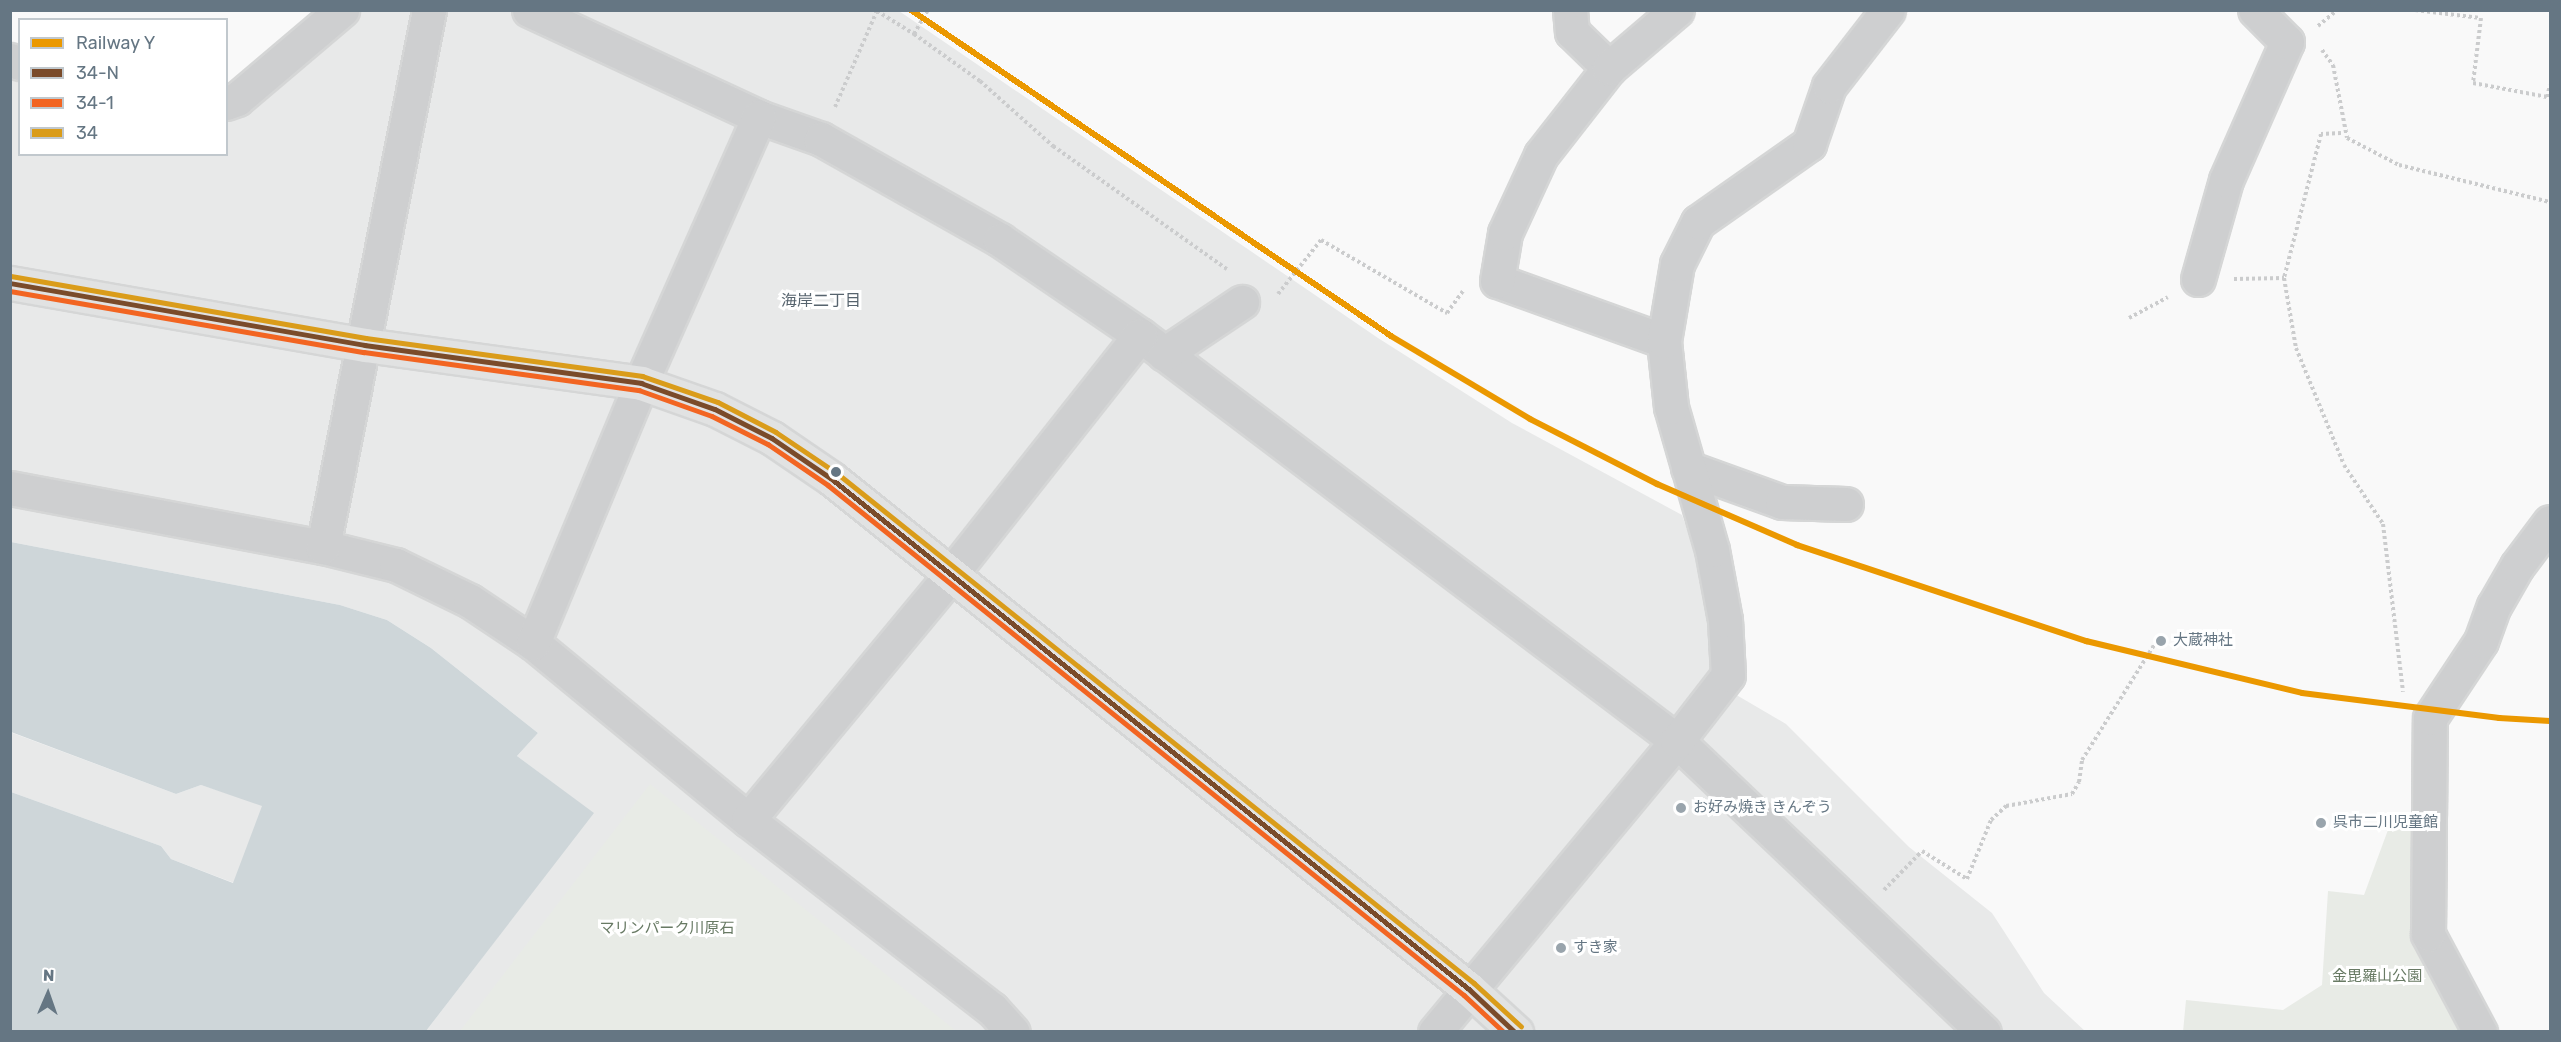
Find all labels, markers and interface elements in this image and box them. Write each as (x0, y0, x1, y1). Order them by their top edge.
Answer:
legend (18, 18, 228, 156)
text: Railway Y (76, 32, 155, 54)
text: 34-N (76, 62, 119, 84)
text: 34-1 (76, 92, 114, 114)
text: 34 (76, 122, 98, 144)
district label: 海岸二丁目 (781, 291, 861, 311)
unlabelled marker (830, 466, 842, 478)
place label: 大蔵神社 (2173, 632, 2233, 650)
marker: 大蔵神社 (2154, 634, 2168, 648)
place label: お好み焼き きんぞう (1693, 799, 1832, 817)
marker: お好み焼き きんぞう (1674, 801, 1688, 815)
place label: 呉市二川児童館 (2333, 814, 2438, 832)
marker: 呉市二川児童館 (2314, 816, 2328, 830)
park label: マリンパーク川原石 (600, 920, 734, 938)
place label: すき家 (1573, 939, 1618, 957)
marker: すき家 (1554, 941, 1568, 955)
north arrow (18, 964, 78, 1024)
text: N (43, 966, 55, 985)
park label: 金毘羅山公園 (2332, 968, 2422, 986)

